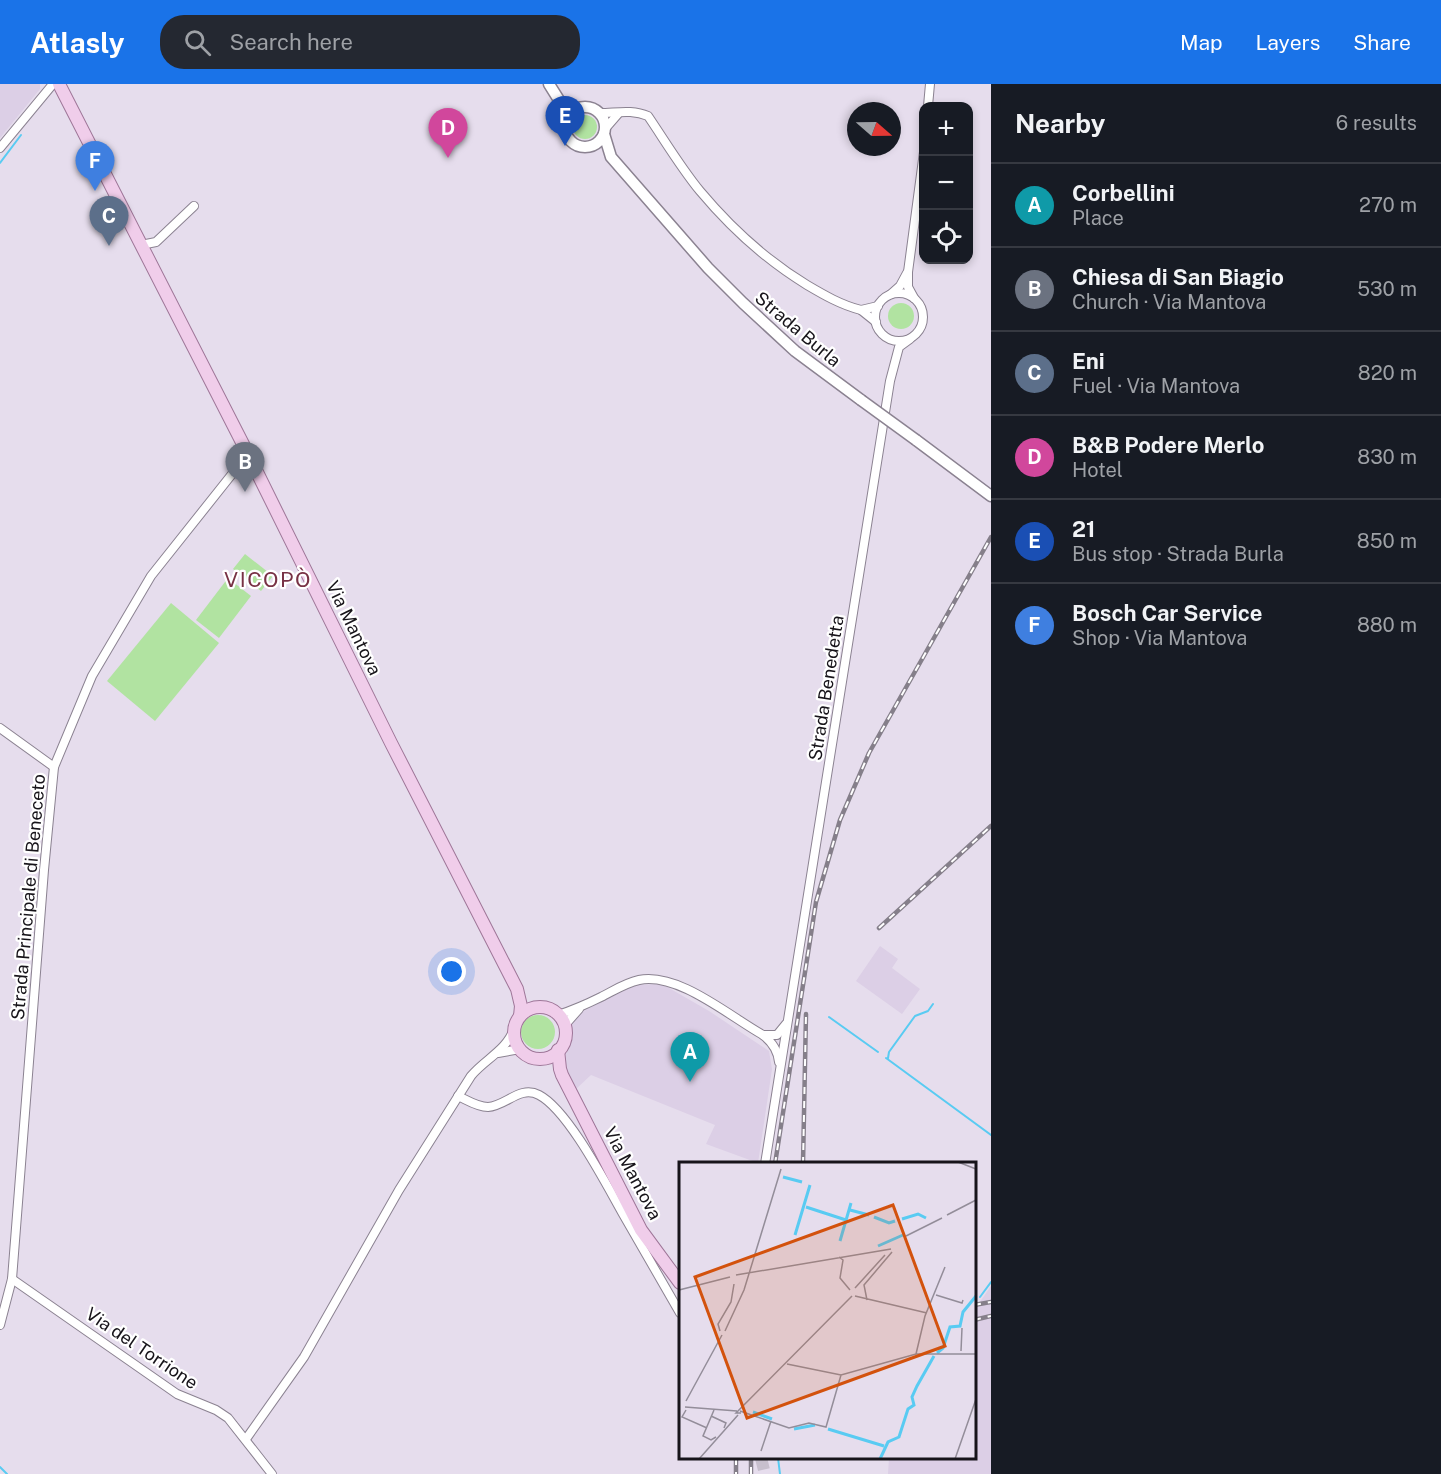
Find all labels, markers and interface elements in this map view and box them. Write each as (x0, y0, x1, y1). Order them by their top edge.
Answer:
search box (160, 15, 580, 69)
text: Atlasly (30, 26, 124, 59)
icon: search (181, 26, 214, 59)
text: Search here (229, 29, 353, 55)
text: Map (1180, 30, 1223, 55)
text: Layers (1256, 30, 1320, 55)
text: Share (1353, 30, 1411, 55)
pin: E (546, 97, 584, 146)
north arrow (847, 102, 901, 156)
map controls (919, 102, 973, 264)
button: + (919, 102, 973, 156)
text: Nearby (1015, 108, 1105, 139)
pin: D (428, 109, 468, 158)
text: 6 results (1336, 111, 1417, 135)
pin: F (76, 141, 115, 191)
button: − (919, 156, 973, 210)
text: Corbellini (1072, 180, 1175, 206)
text: A (1027, 193, 1042, 217)
text: 270 m (1359, 193, 1417, 217)
pin: C (90, 196, 128, 246)
text: Place (1072, 206, 1124, 230)
button: locate (919, 210, 973, 264)
text: Chiesa di San Biagio (1072, 264, 1284, 290)
text: B (1028, 277, 1041, 301)
text: 530 m (1357, 277, 1417, 301)
street label: Strada Burla (751, 287, 845, 371)
text: Church · Via Mantova (1072, 290, 1266, 314)
text: Eni (1072, 348, 1105, 374)
text: C (1027, 361, 1042, 385)
text: 820 m (1358, 361, 1417, 385)
text: Fuel · Via Mantova (1072, 374, 1240, 398)
text: B&B Podere Merlo (1072, 432, 1264, 458)
pin: B (226, 442, 264, 492)
text: D (1027, 445, 1042, 469)
text: 830 m (1357, 445, 1417, 469)
text: Hotel (1072, 458, 1123, 482)
text: 21 (1072, 516, 1095, 542)
text: E (1028, 529, 1041, 553)
text: 850 m (1357, 529, 1417, 553)
text: Bus stop · Strada Burla (1072, 542, 1284, 566)
district label: VICOPÒ (224, 567, 312, 592)
street label: Via Mantova (322, 577, 386, 679)
text: Bosch Car Service (1072, 600, 1263, 626)
text: F (1028, 613, 1041, 637)
text: 880 m (1357, 613, 1417, 637)
street label: Strada Benedetta (804, 614, 848, 762)
text: Shop · Via Mantova (1072, 626, 1247, 650)
street label: Strada Principale di Beneceto (7, 773, 49, 1021)
your location (437, 957, 466, 986)
pin: A (670, 1032, 710, 1082)
street label: Via Mantova (600, 1123, 666, 1223)
inset map (679, 1162, 976, 1459)
street label: Via del Torrione (82, 1303, 202, 1393)

